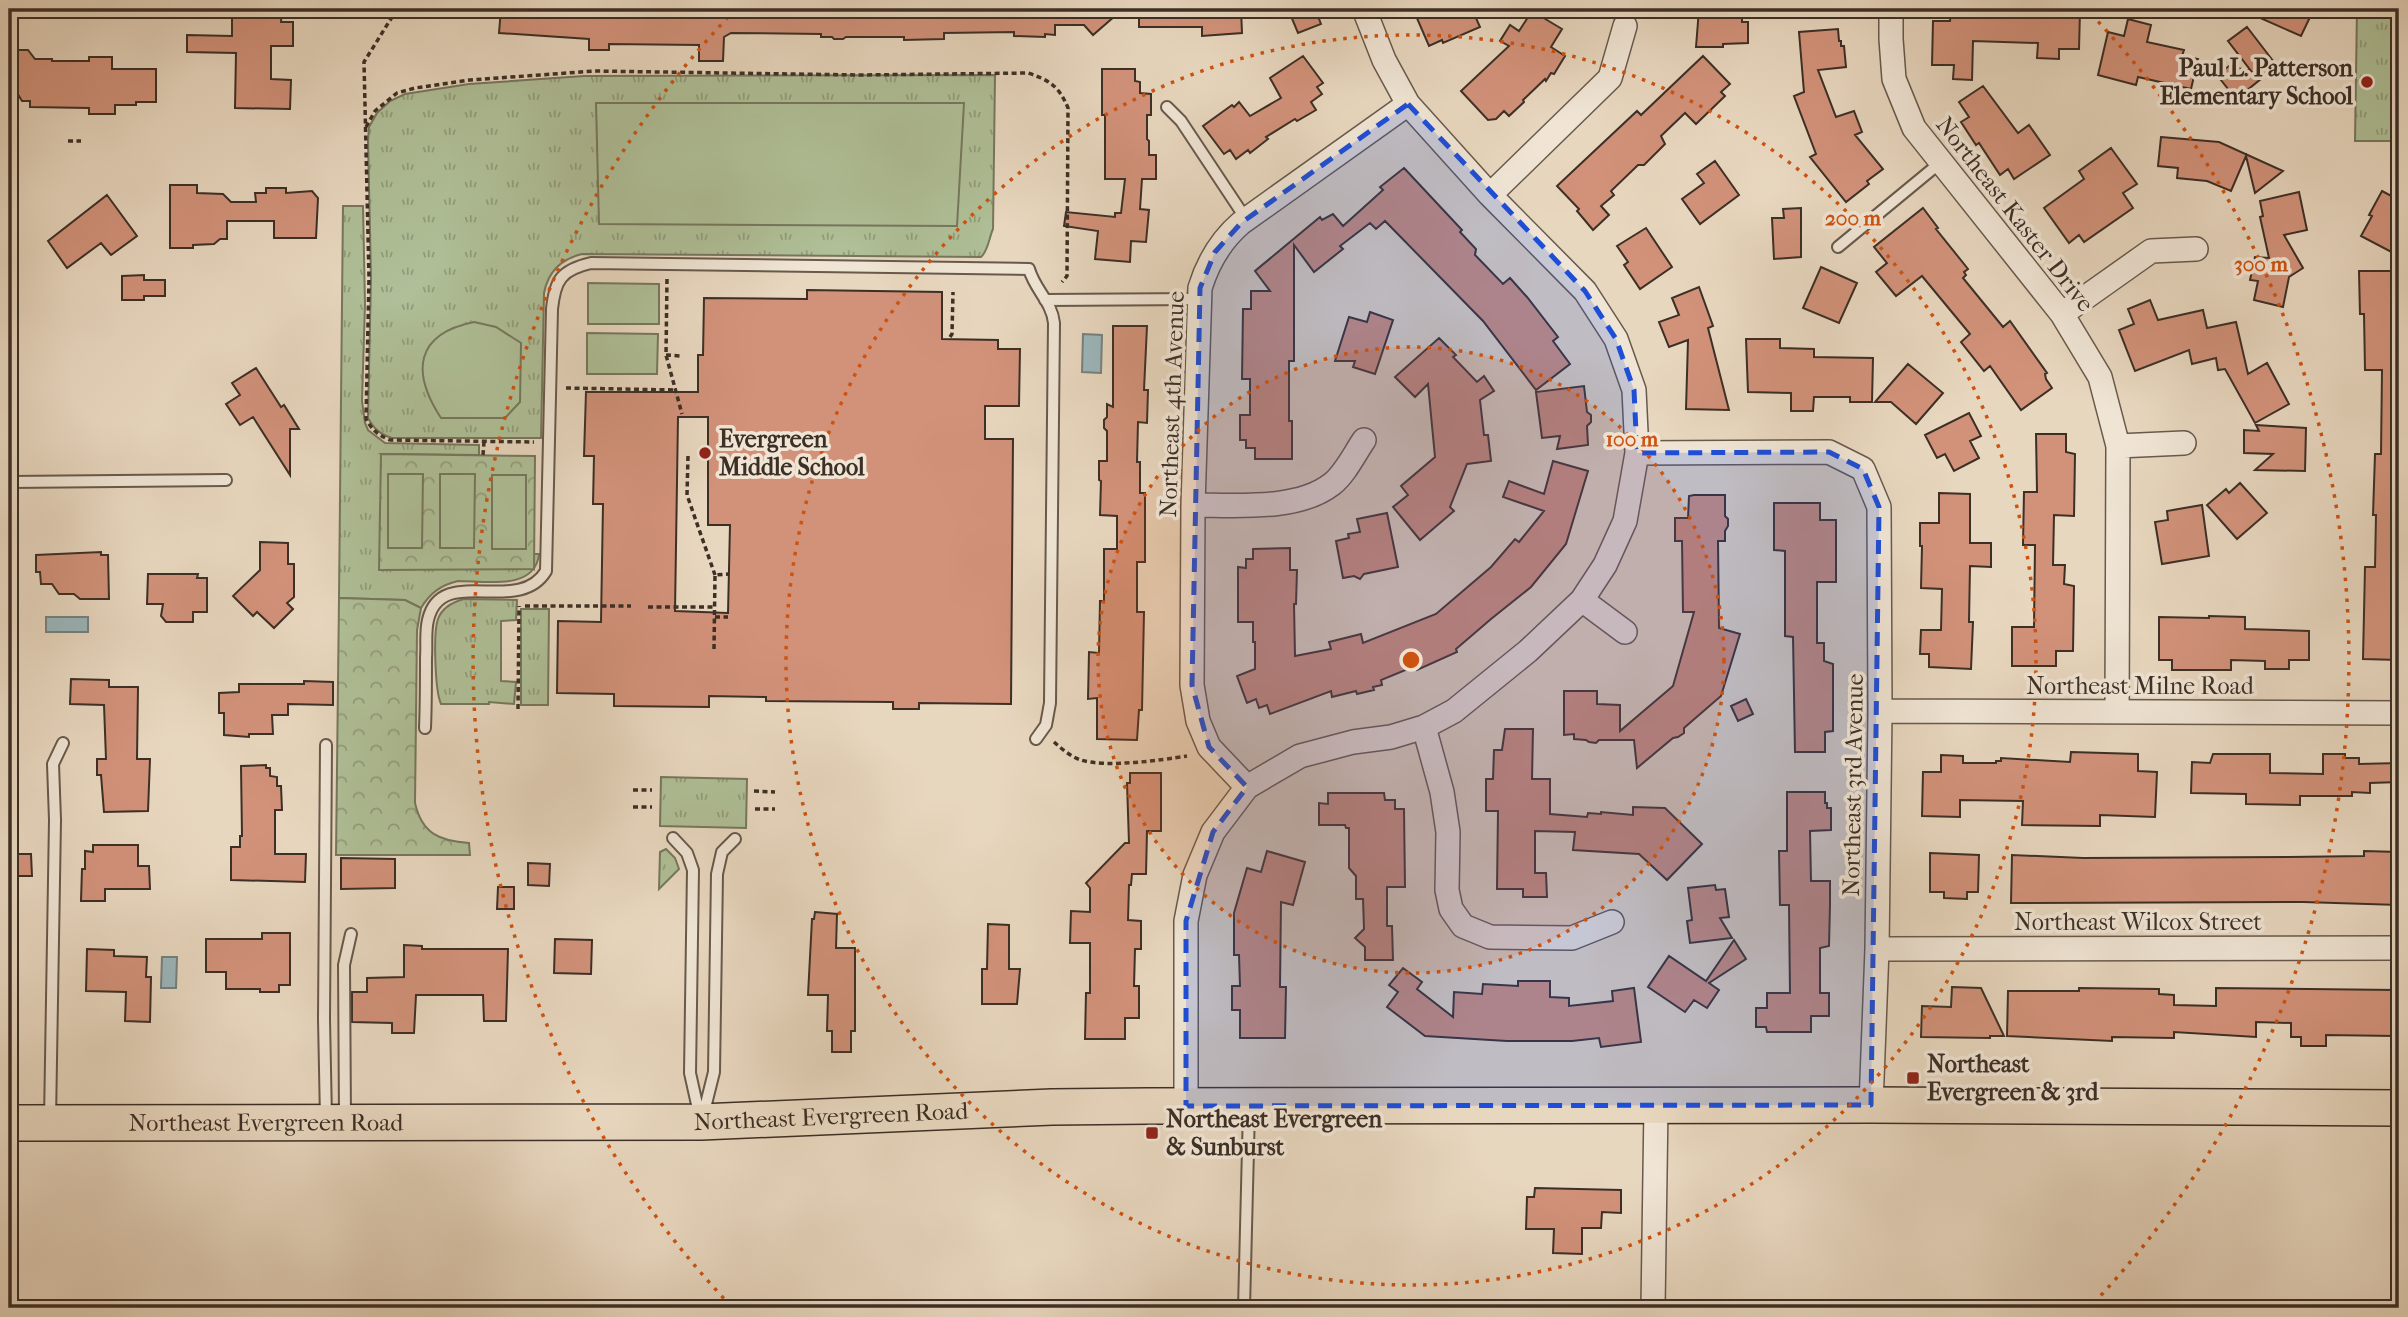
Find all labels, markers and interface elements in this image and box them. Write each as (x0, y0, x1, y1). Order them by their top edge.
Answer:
place label: Paul L. Patterson Elementary School (2160, 54, 2354, 110)
marker: Paul L. Patterson Elementary School (2359, 74, 2375, 90)
street label: Northeast Kaster Drive (1930, 111, 2100, 317)
text: 200 m (1825, 206, 1882, 230)
text: 300 m (2234, 252, 2288, 276)
street label: Northeast 4th Avenue (1154, 290, 1190, 518)
place label: Evergreen Middle School (719, 425, 865, 481)
text: 100 m (1606, 427, 1659, 451)
marker: Evergreen Middle School (697, 445, 713, 461)
centre of rings (1399, 648, 1423, 672)
street label: Northeast Milne Road (2026, 672, 2255, 700)
street label: Northeast 3rd Avenue (1837, 673, 1869, 897)
street label: Northeast Wilcox Street (2014, 908, 2262, 936)
place label: Northeast Evergreen & 3rd (1927, 1050, 2099, 1106)
marker: Northeast Evergreen & 3rd (1905, 1070, 1921, 1086)
street label: Northeast Evergreen Road (693, 1097, 970, 1136)
place label: Northeast Evergreen & Sunburst (1166, 1105, 1383, 1161)
street label: Northeast Evergreen Road (129, 1108, 404, 1137)
marker: Northeast Evergreen & Sunburst (1144, 1125, 1160, 1141)

